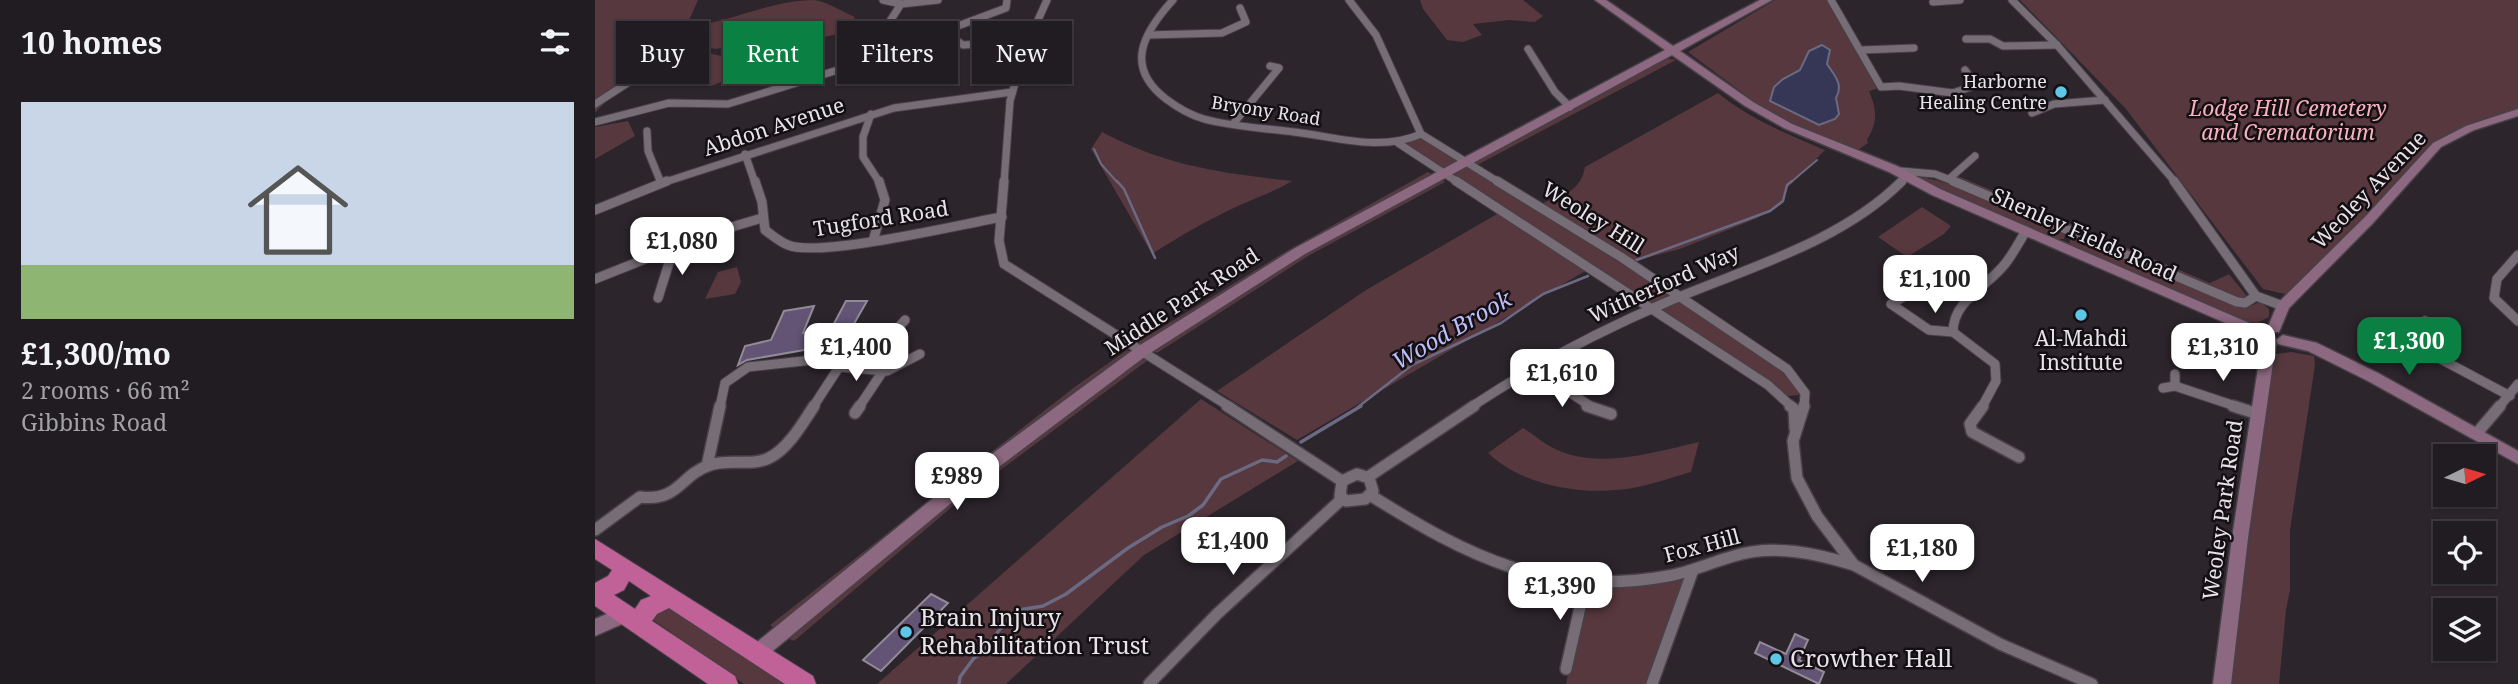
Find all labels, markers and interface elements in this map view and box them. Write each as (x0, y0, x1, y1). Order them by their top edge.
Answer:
chip: Buy (616, 21, 709, 84)
chip: Rent (723, 21, 823, 84)
chip: Filters (837, 21, 958, 84)
chip: New (972, 21, 1072, 84)
text: 10 homes (21, 22, 162, 63)
icon: filters (536, 23, 574, 61)
place label: Harborne Healing Centre (1919, 69, 2047, 114)
marker: Harborne Healing Centre (2053, 84, 2069, 100)
street label: Abdon Avenue (700, 90, 848, 162)
street label: Bryony Road (1210, 90, 1323, 130)
park label: Lodge Hill Cemetery and Crematorium (2188, 94, 2387, 146)
street label: Weoley Avenue (2305, 124, 2432, 254)
icon: home (235, 147, 361, 273)
street label: Weoley Hill (1537, 175, 1650, 260)
street label: Shenley Fields Road (1987, 181, 2182, 288)
street label: Tugford Road (811, 194, 950, 242)
pin: £1,080 (625, 218, 739, 277)
text: £1,080 (646, 224, 718, 256)
street label: Witherford Way (1584, 237, 1744, 329)
street label: Middle Park Road (1099, 241, 1264, 361)
pin: £1,100 (1878, 256, 1992, 315)
text: £1,100 (1899, 262, 1971, 294)
water label: Wood Brook (1386, 282, 1518, 376)
marker: Al-Mahdi Institute (2073, 307, 2089, 323)
pin: £1,300 (2352, 318, 2466, 377)
pin: £1,400 (799, 324, 913, 383)
place label: Al-Mahdi Institute (2035, 324, 2127, 376)
pin: £1,310 (2166, 324, 2280, 383)
text: £1,300 (2373, 324, 2445, 356)
text: £1,400 (820, 330, 892, 362)
text: £1,310 (2187, 330, 2259, 362)
text: £1,300/mo (21, 333, 171, 374)
pin: £1,610 (1505, 350, 1619, 409)
text: £1,610 (1526, 356, 1598, 388)
text: 2 rooms · 66 m² (21, 374, 190, 406)
text: Gibbins Road (21, 406, 167, 438)
street label: Weoley Park Road (2195, 418, 2249, 602)
north arrow (2433, 444, 2495, 508)
map controls (2433, 444, 2496, 661)
pin: £989 (916, 452, 998, 512)
text: £989 (931, 459, 983, 491)
pin: £1,400 (1176, 518, 1290, 577)
street label: Fox Hill (1661, 521, 1743, 569)
button: locate (2433, 521, 2496, 584)
text: £1,400 (1197, 524, 1269, 556)
pin: £1,180 (1865, 524, 1979, 584)
text: £1,180 (1886, 531, 1958, 563)
pin: £1,390 (1503, 562, 1617, 622)
text: £1,390 (1524, 569, 1596, 601)
button: layers (2433, 598, 2496, 661)
place label: Brain Injury Rehabilitation Trust (920, 600, 1149, 661)
marker: Brain Injury Rehabilitation Trust (898, 624, 914, 640)
place label: Crowther Hall (1790, 641, 1953, 674)
marker: Crowther Hall (1768, 651, 1784, 667)

